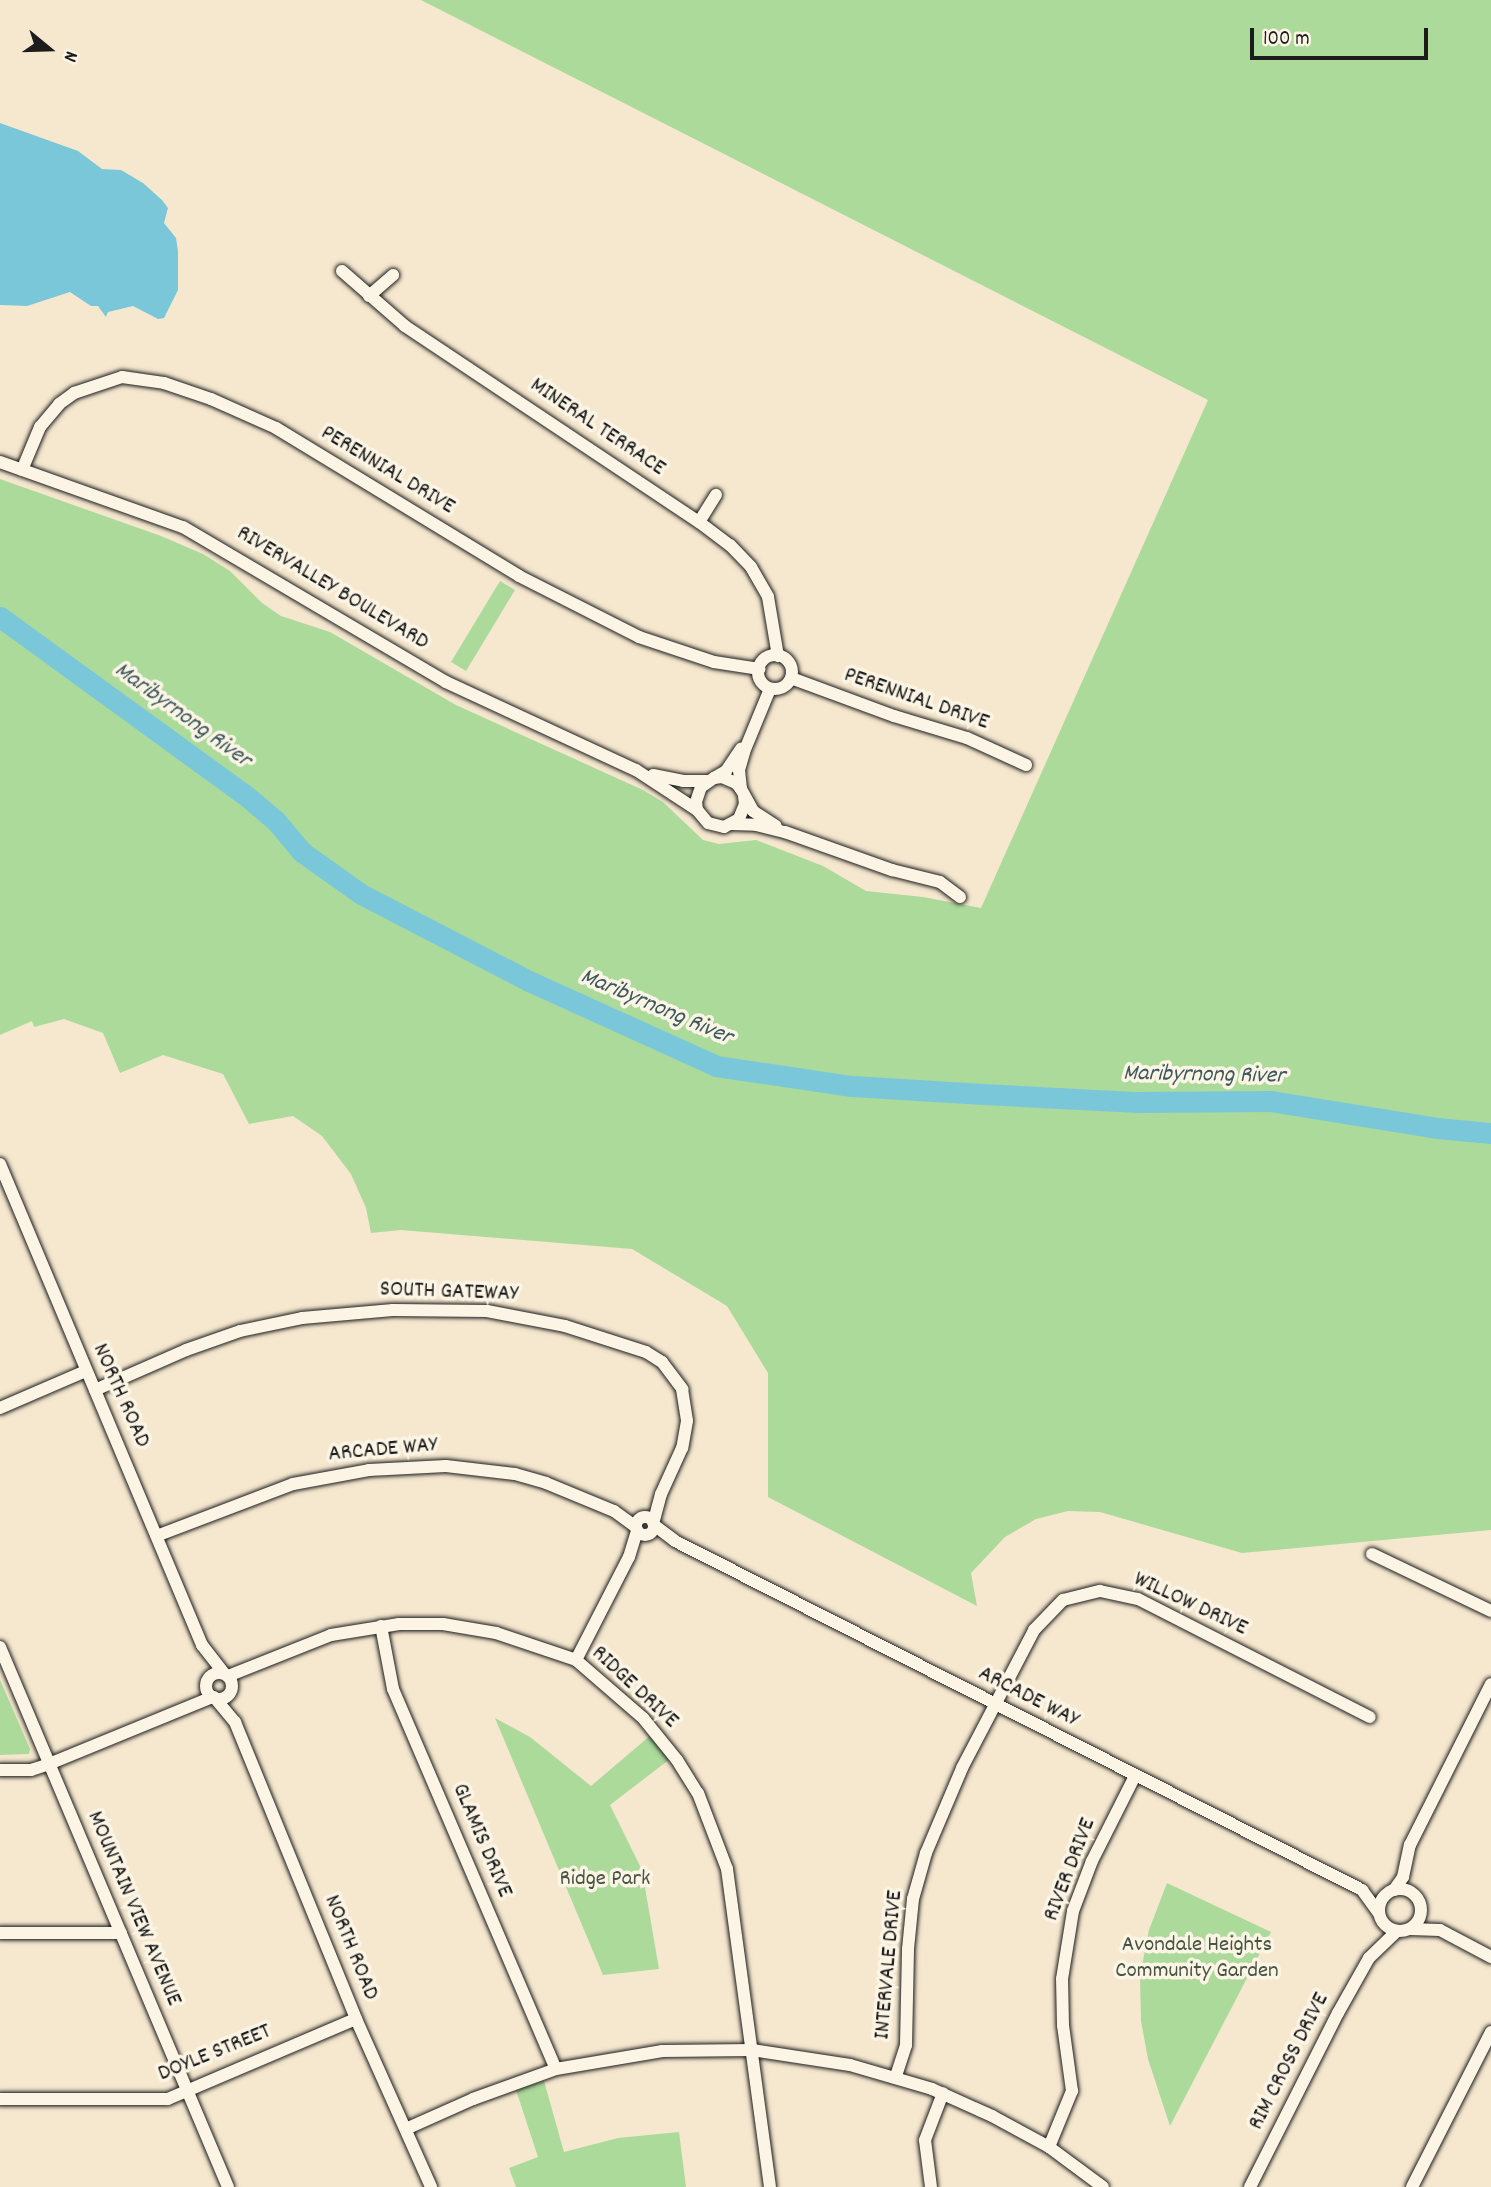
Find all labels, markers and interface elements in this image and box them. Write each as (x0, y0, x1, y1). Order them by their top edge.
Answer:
north arrow (14, 14, 84, 84)
scale bar (1253, 14, 1432, 58)
text: 100 m (1263, 25, 1310, 55)
text: N (55, 47, 84, 65)
street label: MINERAL TERRACE (524, 373, 670, 483)
street label: PERENNIAL DRIVE (315, 420, 459, 522)
street label: RIVERVALLEY BOULEVARD (231, 521, 433, 657)
water label: Maribyrnong River (108, 657, 256, 775)
street label: PERENNIAL DRIVE (840, 662, 992, 738)
water label: Maribyrnong River (576, 963, 736, 1053)
water label: Maribyrnong River (1123, 1060, 1285, 1092)
street label: SOUTH GATEWAY (379, 1277, 519, 1309)
street label: NORTH ROAD (85, 1340, 155, 1452)
street label: ARCADE WAY (327, 1432, 439, 1470)
street label: WILLOW DRIVE (1129, 1567, 1251, 1643)
street label: RIDGE DRIVE (585, 1641, 683, 1735)
street label: ARCADE WAY (973, 1661, 1083, 1735)
street label: GLAMIS DRIVE (445, 1780, 517, 1902)
street label: MOUNTAIN VIEW AVENUE (80, 1808, 186, 2010)
street label: RIVER DRIVE (1039, 1815, 1103, 1925)
park label: Ridge Park (560, 1866, 650, 1894)
street label: INTERVALE DRIVE (870, 1889, 910, 2041)
street label: NORTH ROAD (316, 1891, 384, 2005)
park label: Avondale Heights Community Garden (1115, 1932, 1279, 1986)
street label: RIM CROSS DRIVE (1244, 1989, 1336, 2135)
street label: DOYLE STREET (155, 2019, 275, 2089)

